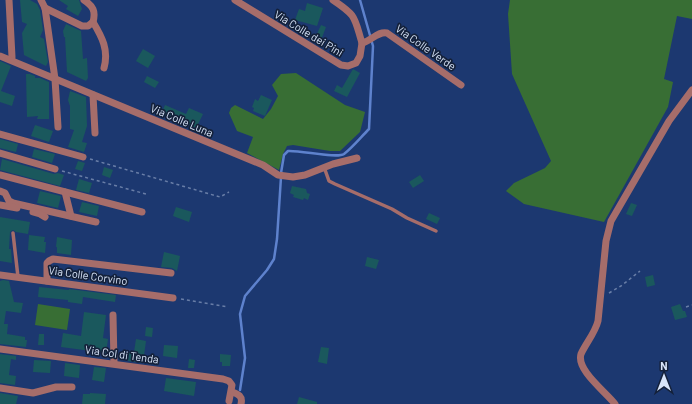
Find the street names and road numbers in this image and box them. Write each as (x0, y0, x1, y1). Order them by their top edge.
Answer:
street label: Via Colle dei Pini (272, 7, 346, 59)
street label: Via Colle Verde (393, 21, 459, 73)
street label: Via Colle Luna (149, 101, 215, 139)
street label: Via Colle Corvino (48, 263, 128, 287)
street label: Via Col di Tenda (84, 342, 160, 366)

